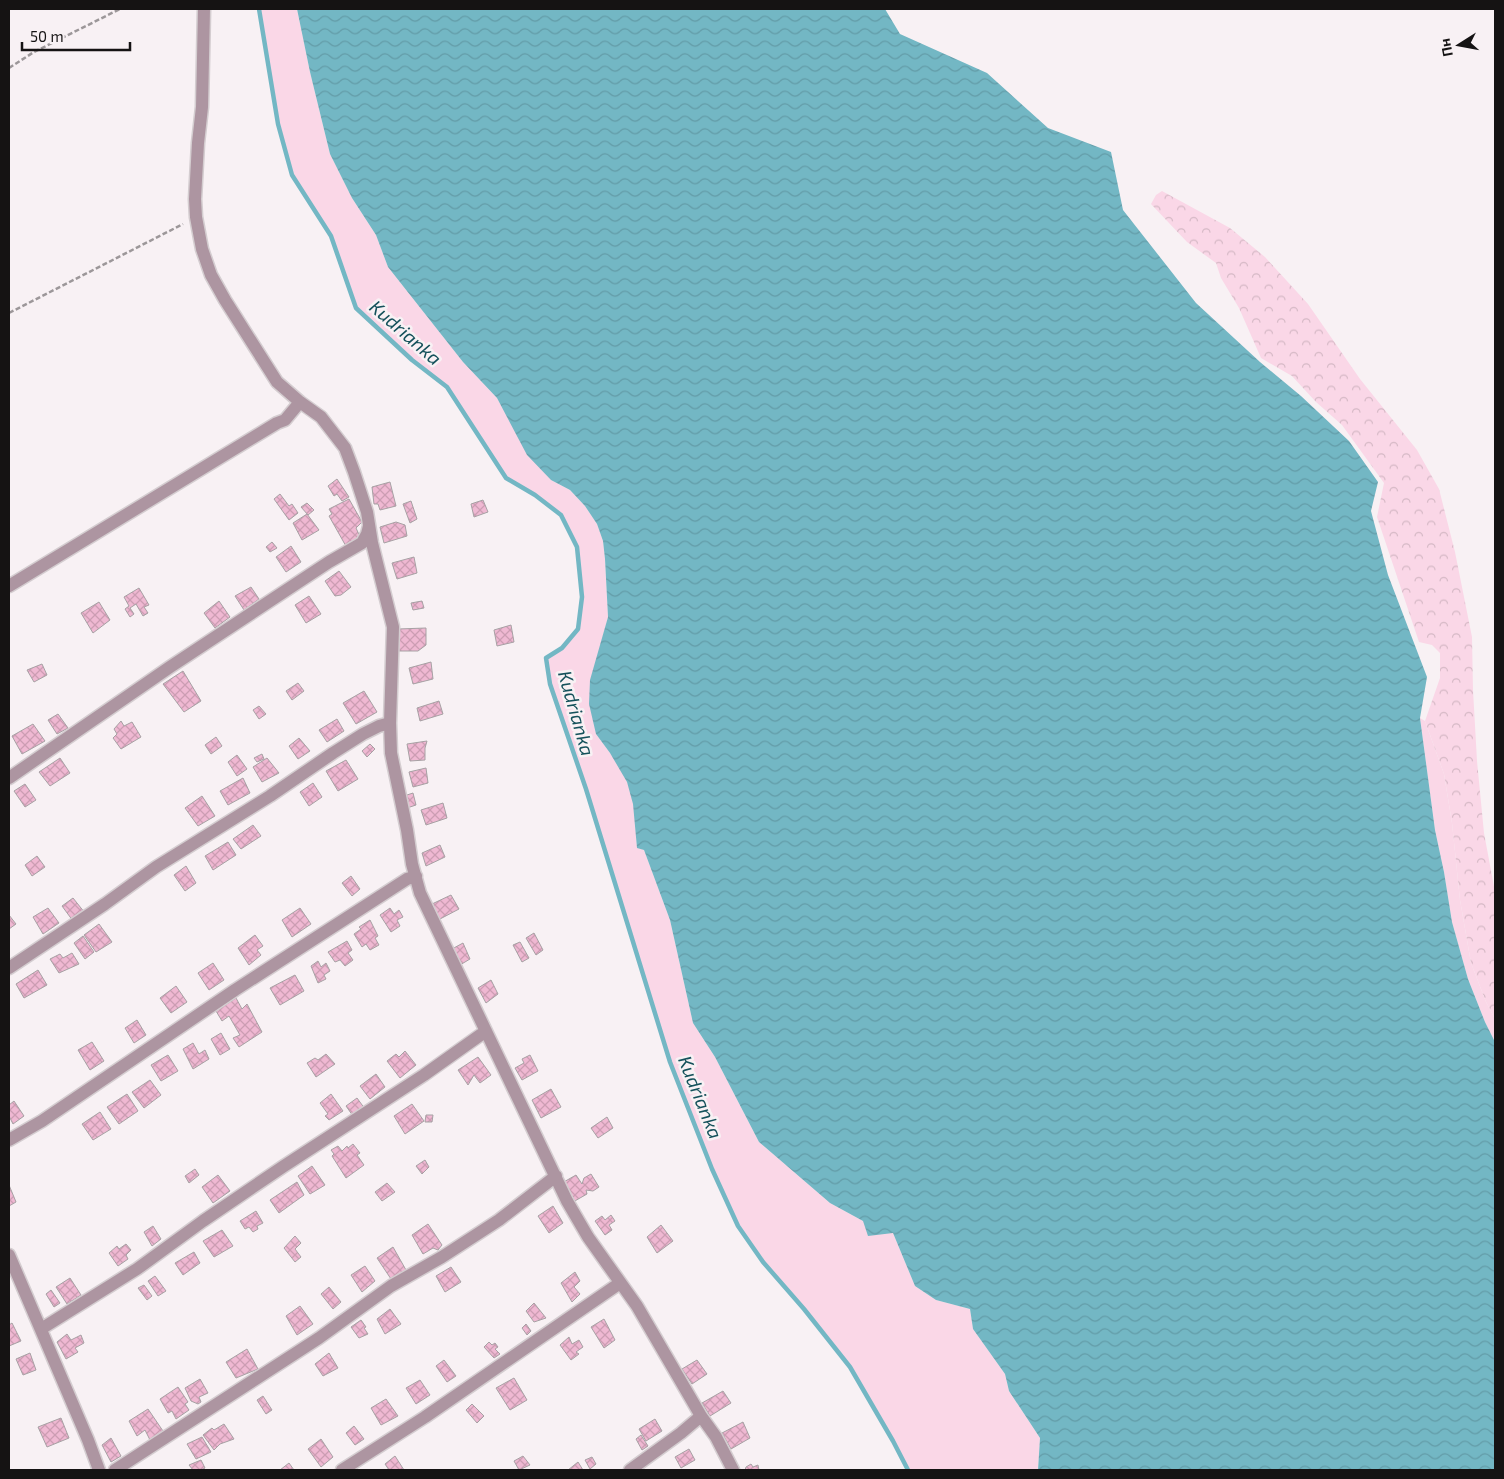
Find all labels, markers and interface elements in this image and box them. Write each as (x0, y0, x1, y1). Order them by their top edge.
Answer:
scale bar (22, 20, 130, 52)
north arrow (1434, 20, 1484, 70)
text: 50 m (30, 27, 64, 45)
text: Пн (1436, 37, 1456, 58)
water label: Kudrianka (365, 295, 447, 369)
water label: Kudrianka (554, 668, 600, 758)
water label: Kudrianka (674, 1052, 728, 1142)

